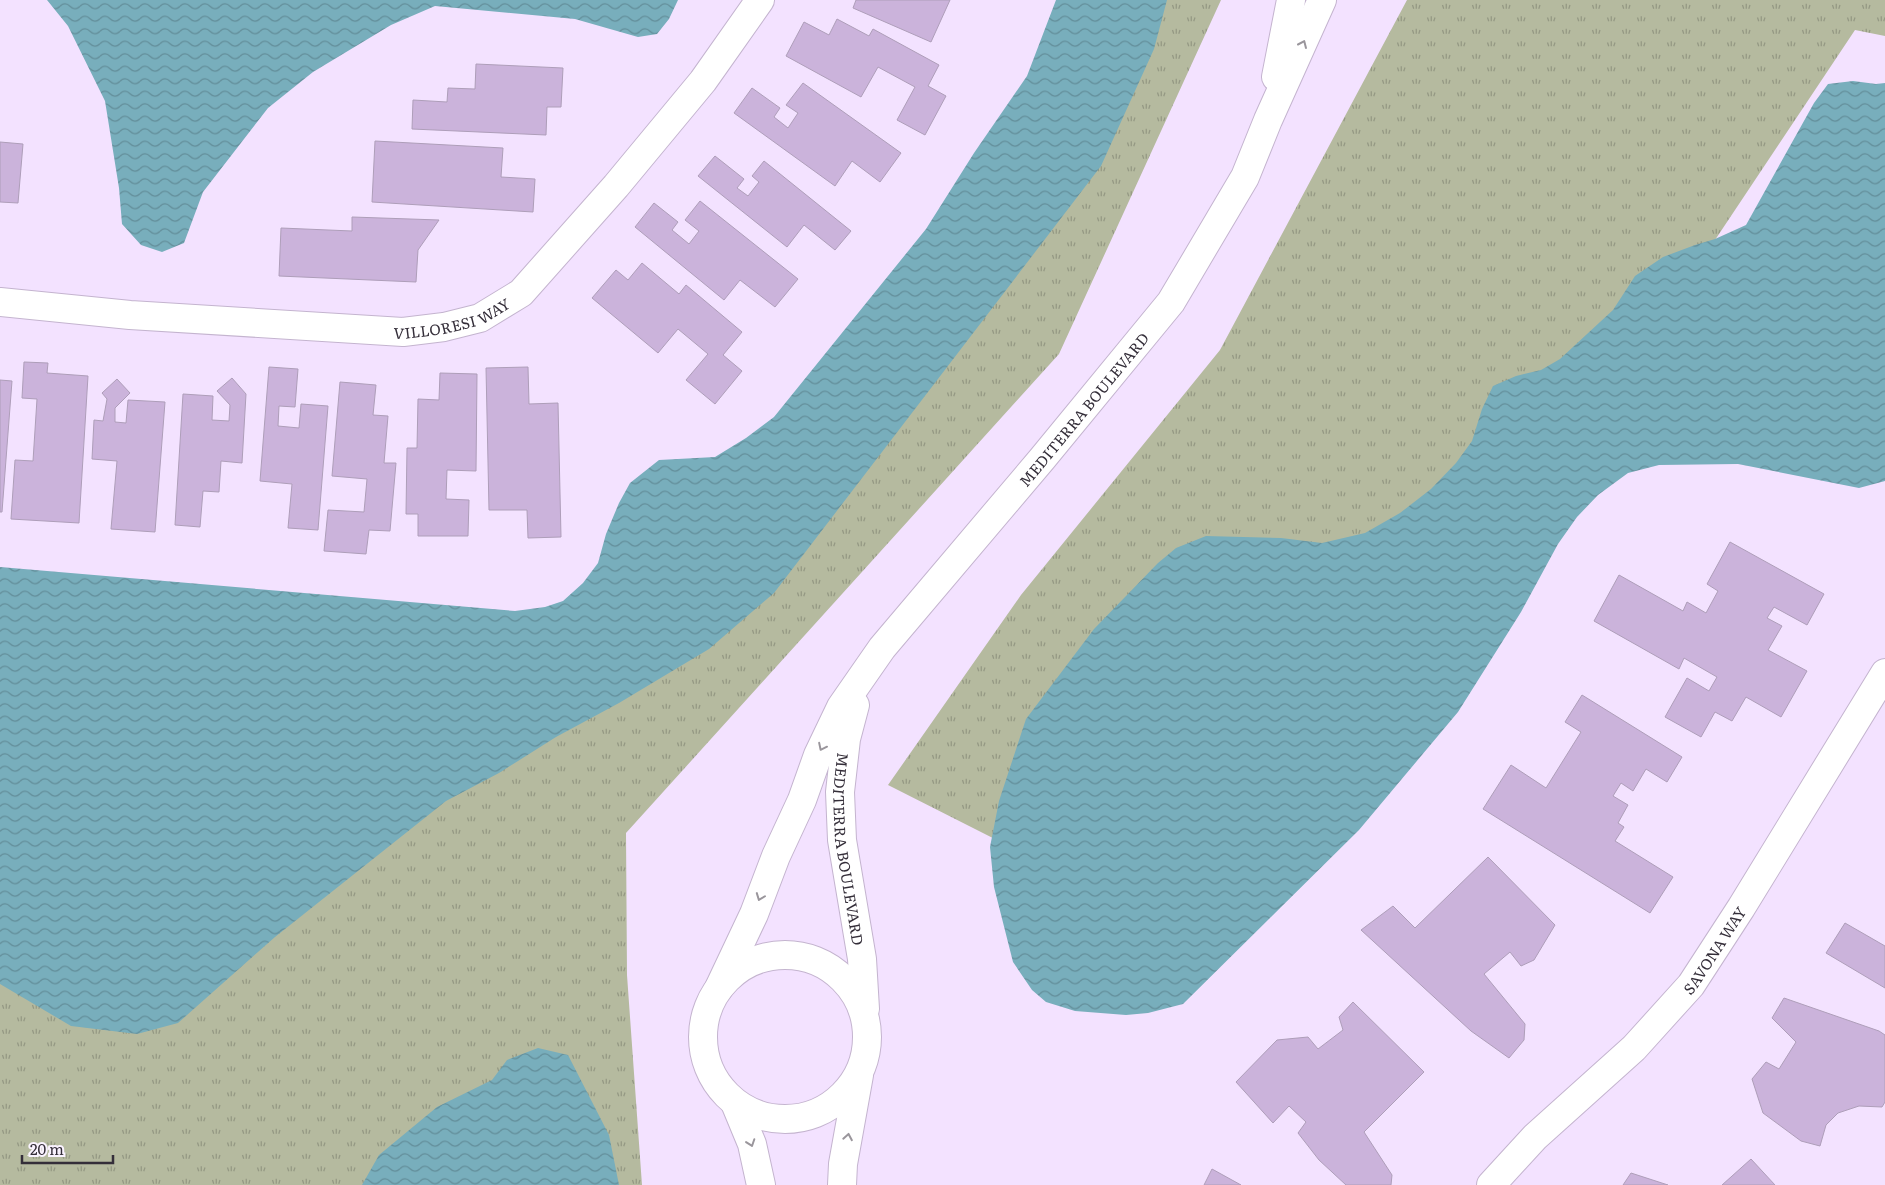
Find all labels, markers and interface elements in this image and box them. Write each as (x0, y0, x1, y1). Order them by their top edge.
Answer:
one-way arrow (1296, 40, 1307, 49)
street label: VILLORESI WAY (393, 291, 514, 344)
street label: MEDITERRA BOULEVARD (1013, 327, 1154, 491)
one-way arrow (817, 742, 828, 751)
street label: MEDITERRA BOULEVARD (828, 752, 871, 947)
one-way arrow (756, 893, 766, 901)
street label: SAVONA WAY (1677, 901, 1751, 999)
scale bar (22, 1132, 114, 1164)
one-way arrow (842, 1132, 852, 1141)
text: 20 m (30, 1137, 64, 1160)
one-way arrow (745, 1139, 755, 1147)

